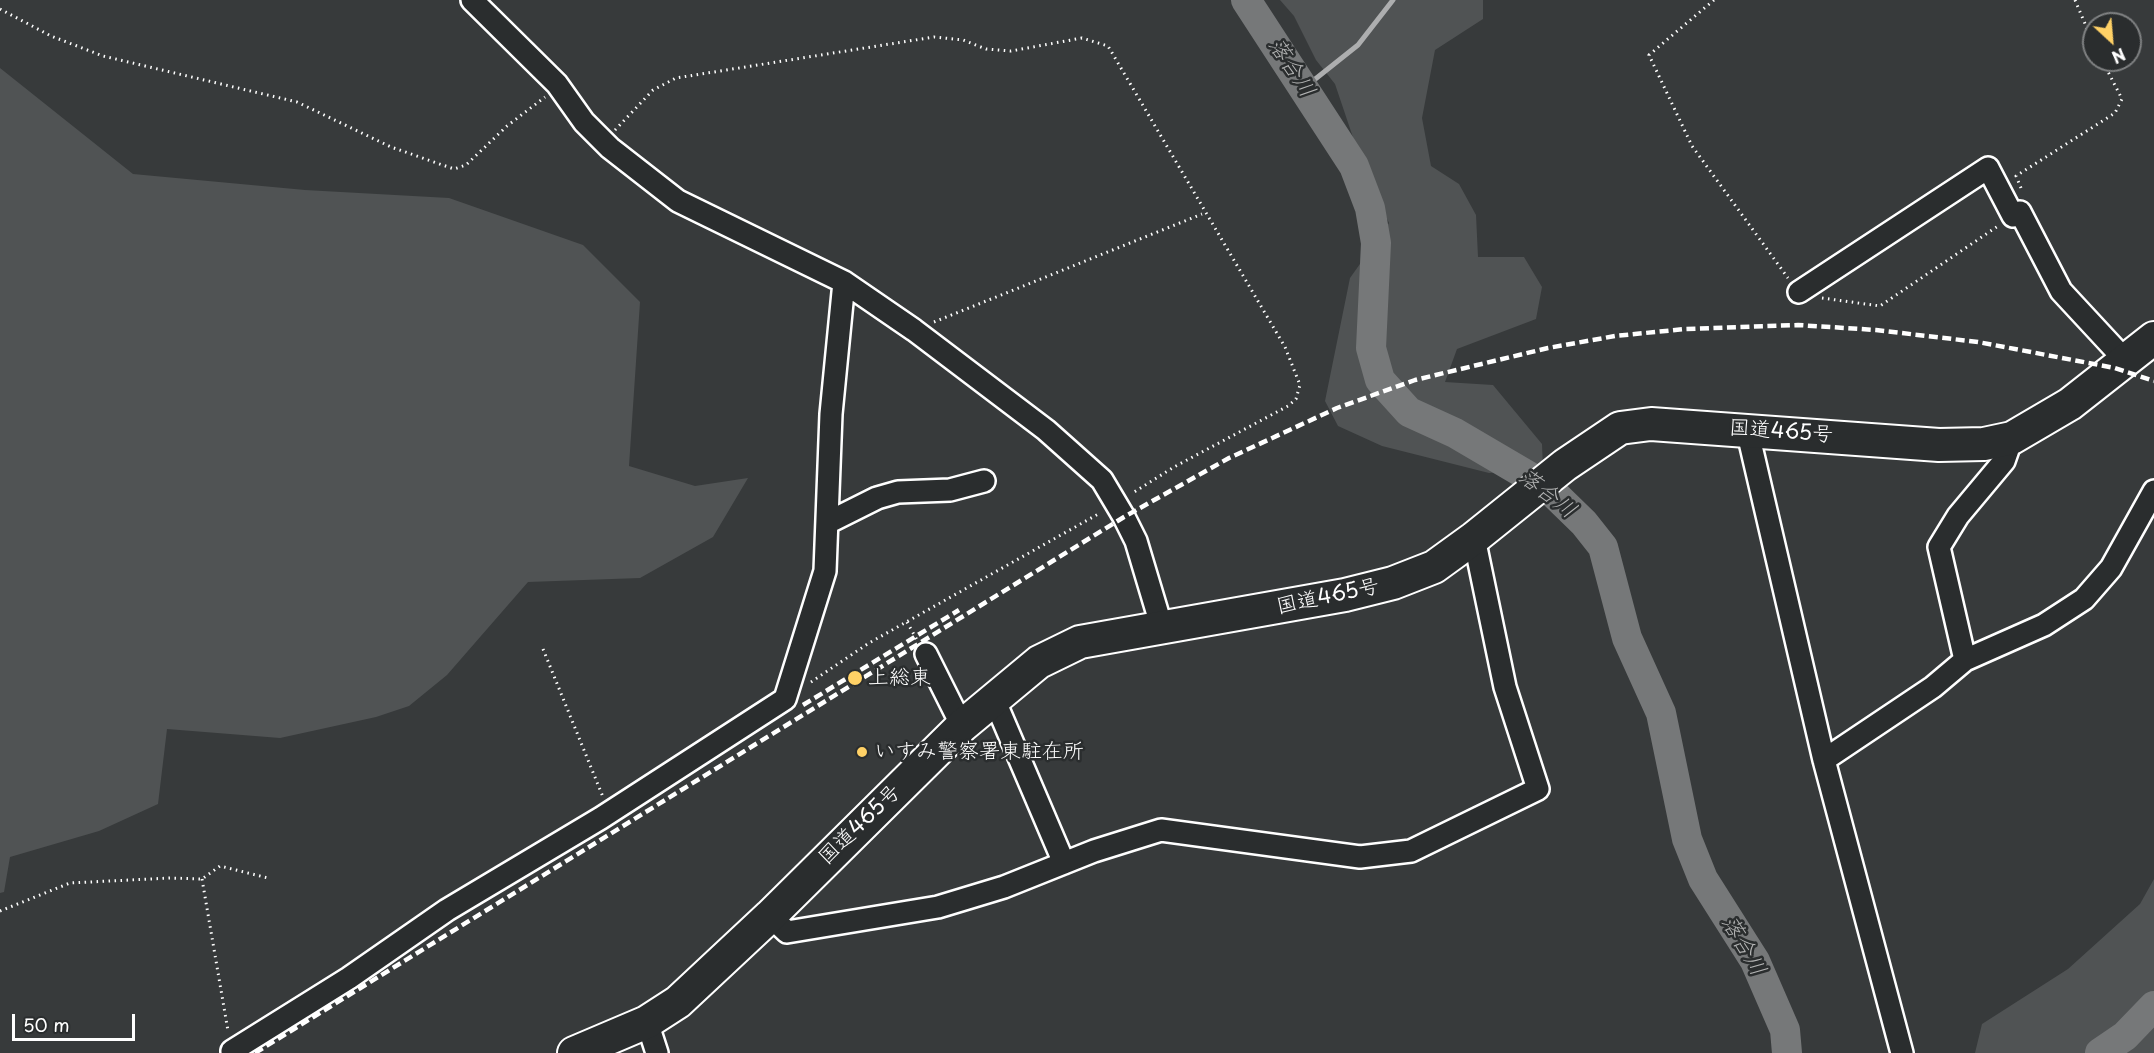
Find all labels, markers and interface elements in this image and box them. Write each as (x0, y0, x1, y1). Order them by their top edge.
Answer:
north arrow (2082, 12, 2142, 72)
water label: 落合川 (1262, 33, 1320, 103)
text: N (2108, 43, 2130, 70)
street label: 国道465号 (1728, 416, 1834, 448)
water label: 落合川 (1513, 463, 1581, 525)
street label: 国道465号 (1274, 574, 1382, 620)
place label: 上総東 (868, 665, 931, 691)
marker: 上総東 (846, 669, 864, 687)
place label: いすみ警察署東駐在所 (874, 739, 1084, 765)
marker: いすみ警察署東駐在所 (855, 745, 869, 759)
street label: 国道465号 (814, 780, 906, 870)
water label: 落合川 (1715, 911, 1771, 981)
scale bar (15, 1002, 138, 1040)
text: 50 m (23, 1011, 70, 1038)

